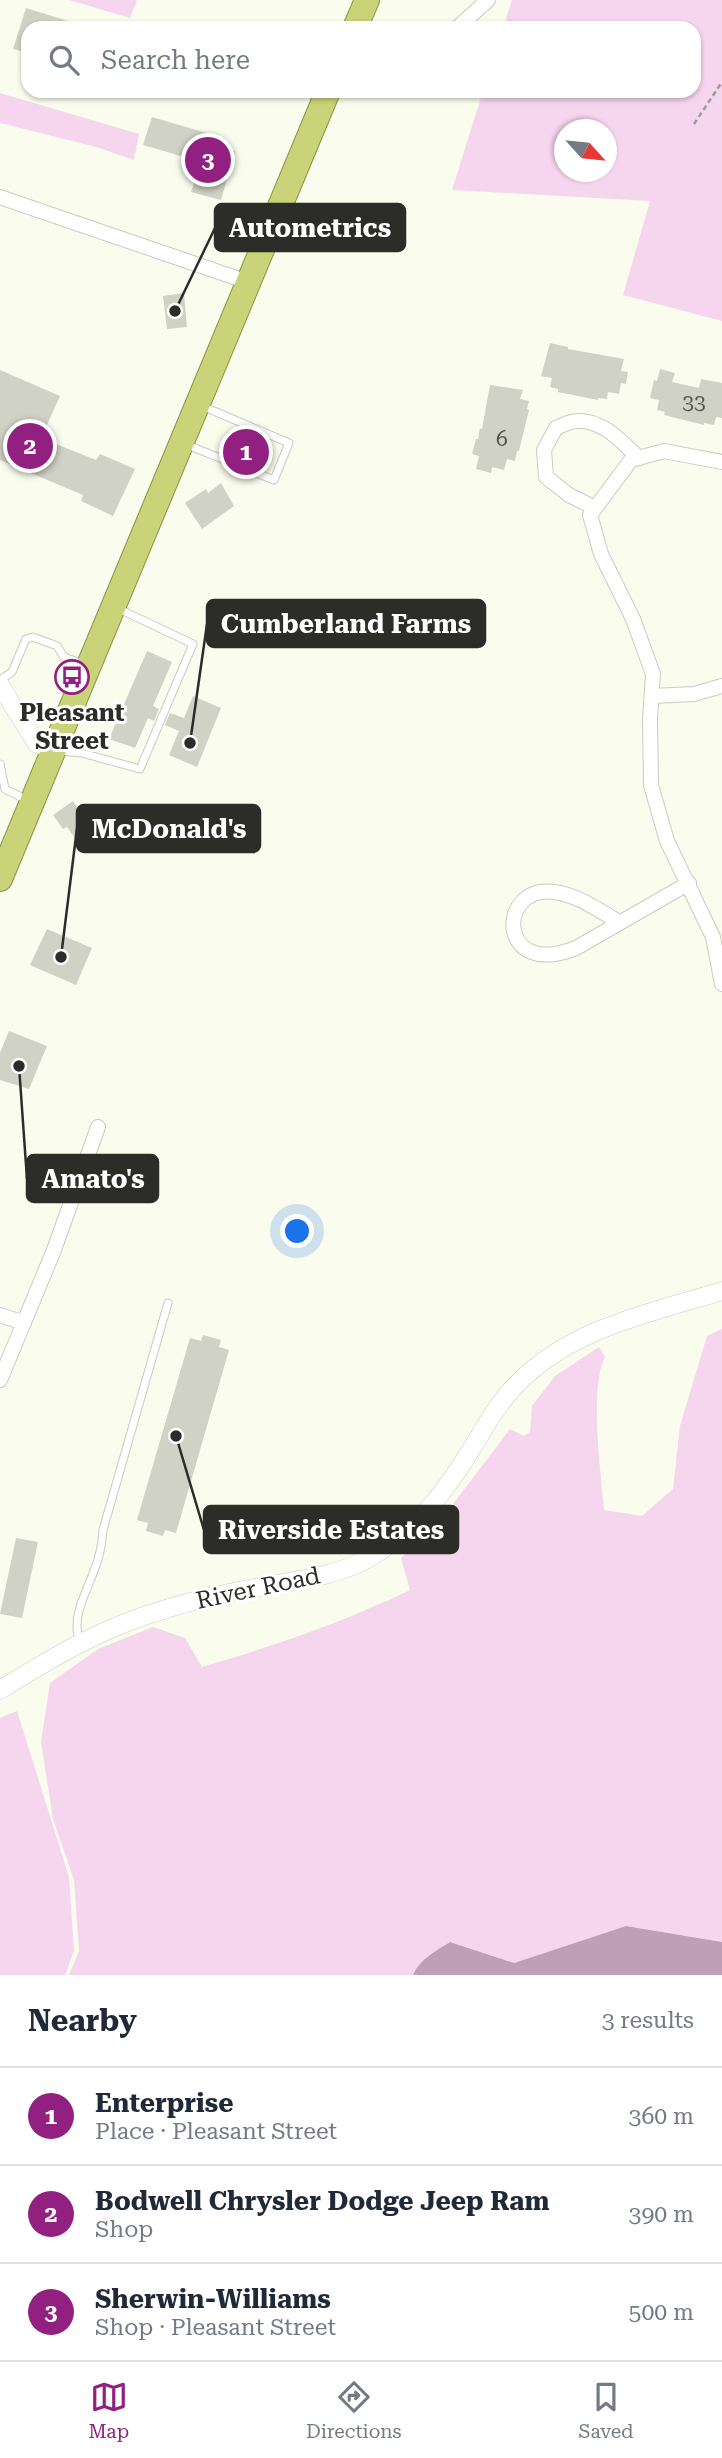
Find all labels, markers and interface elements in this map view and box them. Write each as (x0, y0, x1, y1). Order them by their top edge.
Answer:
search box (21, 21, 701, 98)
icon: search (45, 41, 83, 79)
text: Search here (101, 45, 250, 75)
north arrow (554, 119, 617, 182)
pin: 3 (185, 134, 231, 186)
callout: Autometrics (215, 204, 405, 251)
text: Autometrics (229, 213, 391, 243)
house number: 33 (682, 390, 706, 414)
pin: 2 (7, 420, 53, 472)
pin: 1 (223, 426, 269, 478)
house number: 6 (496, 427, 508, 451)
callout: Cumberland Farms (207, 600, 485, 647)
text: Cumberland Farms (221, 609, 471, 639)
bus stop icon: Pleasant Street (53, 658, 91, 696)
place label: Pleasant Street (19, 699, 125, 755)
callout: McDonald's (77, 805, 260, 852)
text: McDonald's (92, 814, 246, 844)
callout: Amato's (27, 1155, 158, 1202)
text: Amato's (41, 1164, 145, 1194)
your location (280, 1214, 314, 1248)
callout: Riverside Estates (204, 1506, 458, 1553)
text: Riverside Estates (218, 1515, 444, 1545)
street label: River Road (194, 1561, 322, 1615)
text: Nearby (28, 2003, 137, 2038)
text: 3 results (602, 2007, 694, 2034)
text: Enterprise (95, 2088, 233, 2118)
text: 1 (45, 2103, 57, 2130)
text: 360 m (629, 2103, 694, 2130)
text: Place · Pleasant Street (95, 2118, 337, 2145)
text: Bodwell Chrysler Dodge Jeep Ram (95, 2186, 550, 2216)
text: 2 (45, 2201, 57, 2228)
text: 390 m (629, 2201, 694, 2228)
text: Shop (95, 2216, 153, 2243)
text: Sherwin-Williams (95, 2284, 331, 2314)
text: 3 (45, 2299, 57, 2326)
text: 500 m (629, 2299, 694, 2326)
text: Shop · Pleasant Street (95, 2314, 336, 2341)
tab: Map (88, 2378, 129, 2443)
tab: Directions (306, 2378, 402, 2443)
tab: Saved (578, 2378, 634, 2443)

